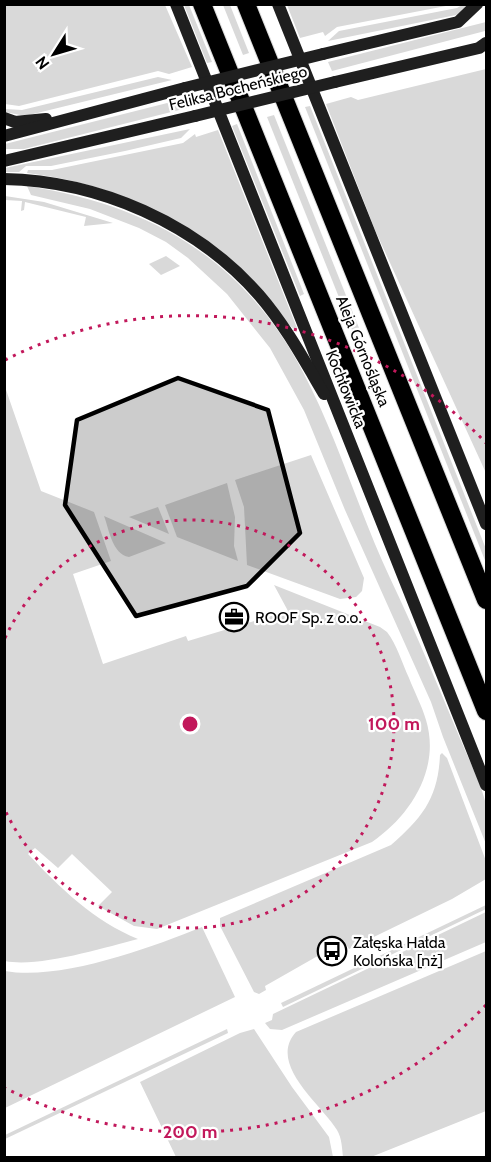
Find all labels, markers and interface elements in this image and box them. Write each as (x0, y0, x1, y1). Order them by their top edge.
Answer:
north arrow (24, 24, 84, 84)
text: N (31, 52, 53, 73)
street label: Feliksa Bocheńskiego (167, 62, 309, 114)
street label: Aleja Górnośląska (332, 293, 394, 410)
street label: Kochłowicka (322, 347, 370, 431)
office icon: ROOF Sp. z o.o. (218, 601, 250, 633)
place label: ROOF Sp. z o.o. (255, 608, 362, 627)
text: 100 m (368, 713, 420, 735)
centre of rings (180, 714, 200, 734)
place label: Załęska Hałda Kolońska [nż] (353, 933, 446, 970)
bus stop icon: Załęska Hałda Kolońska [nż] (316, 935, 348, 967)
text: 200 m (163, 1121, 217, 1143)

